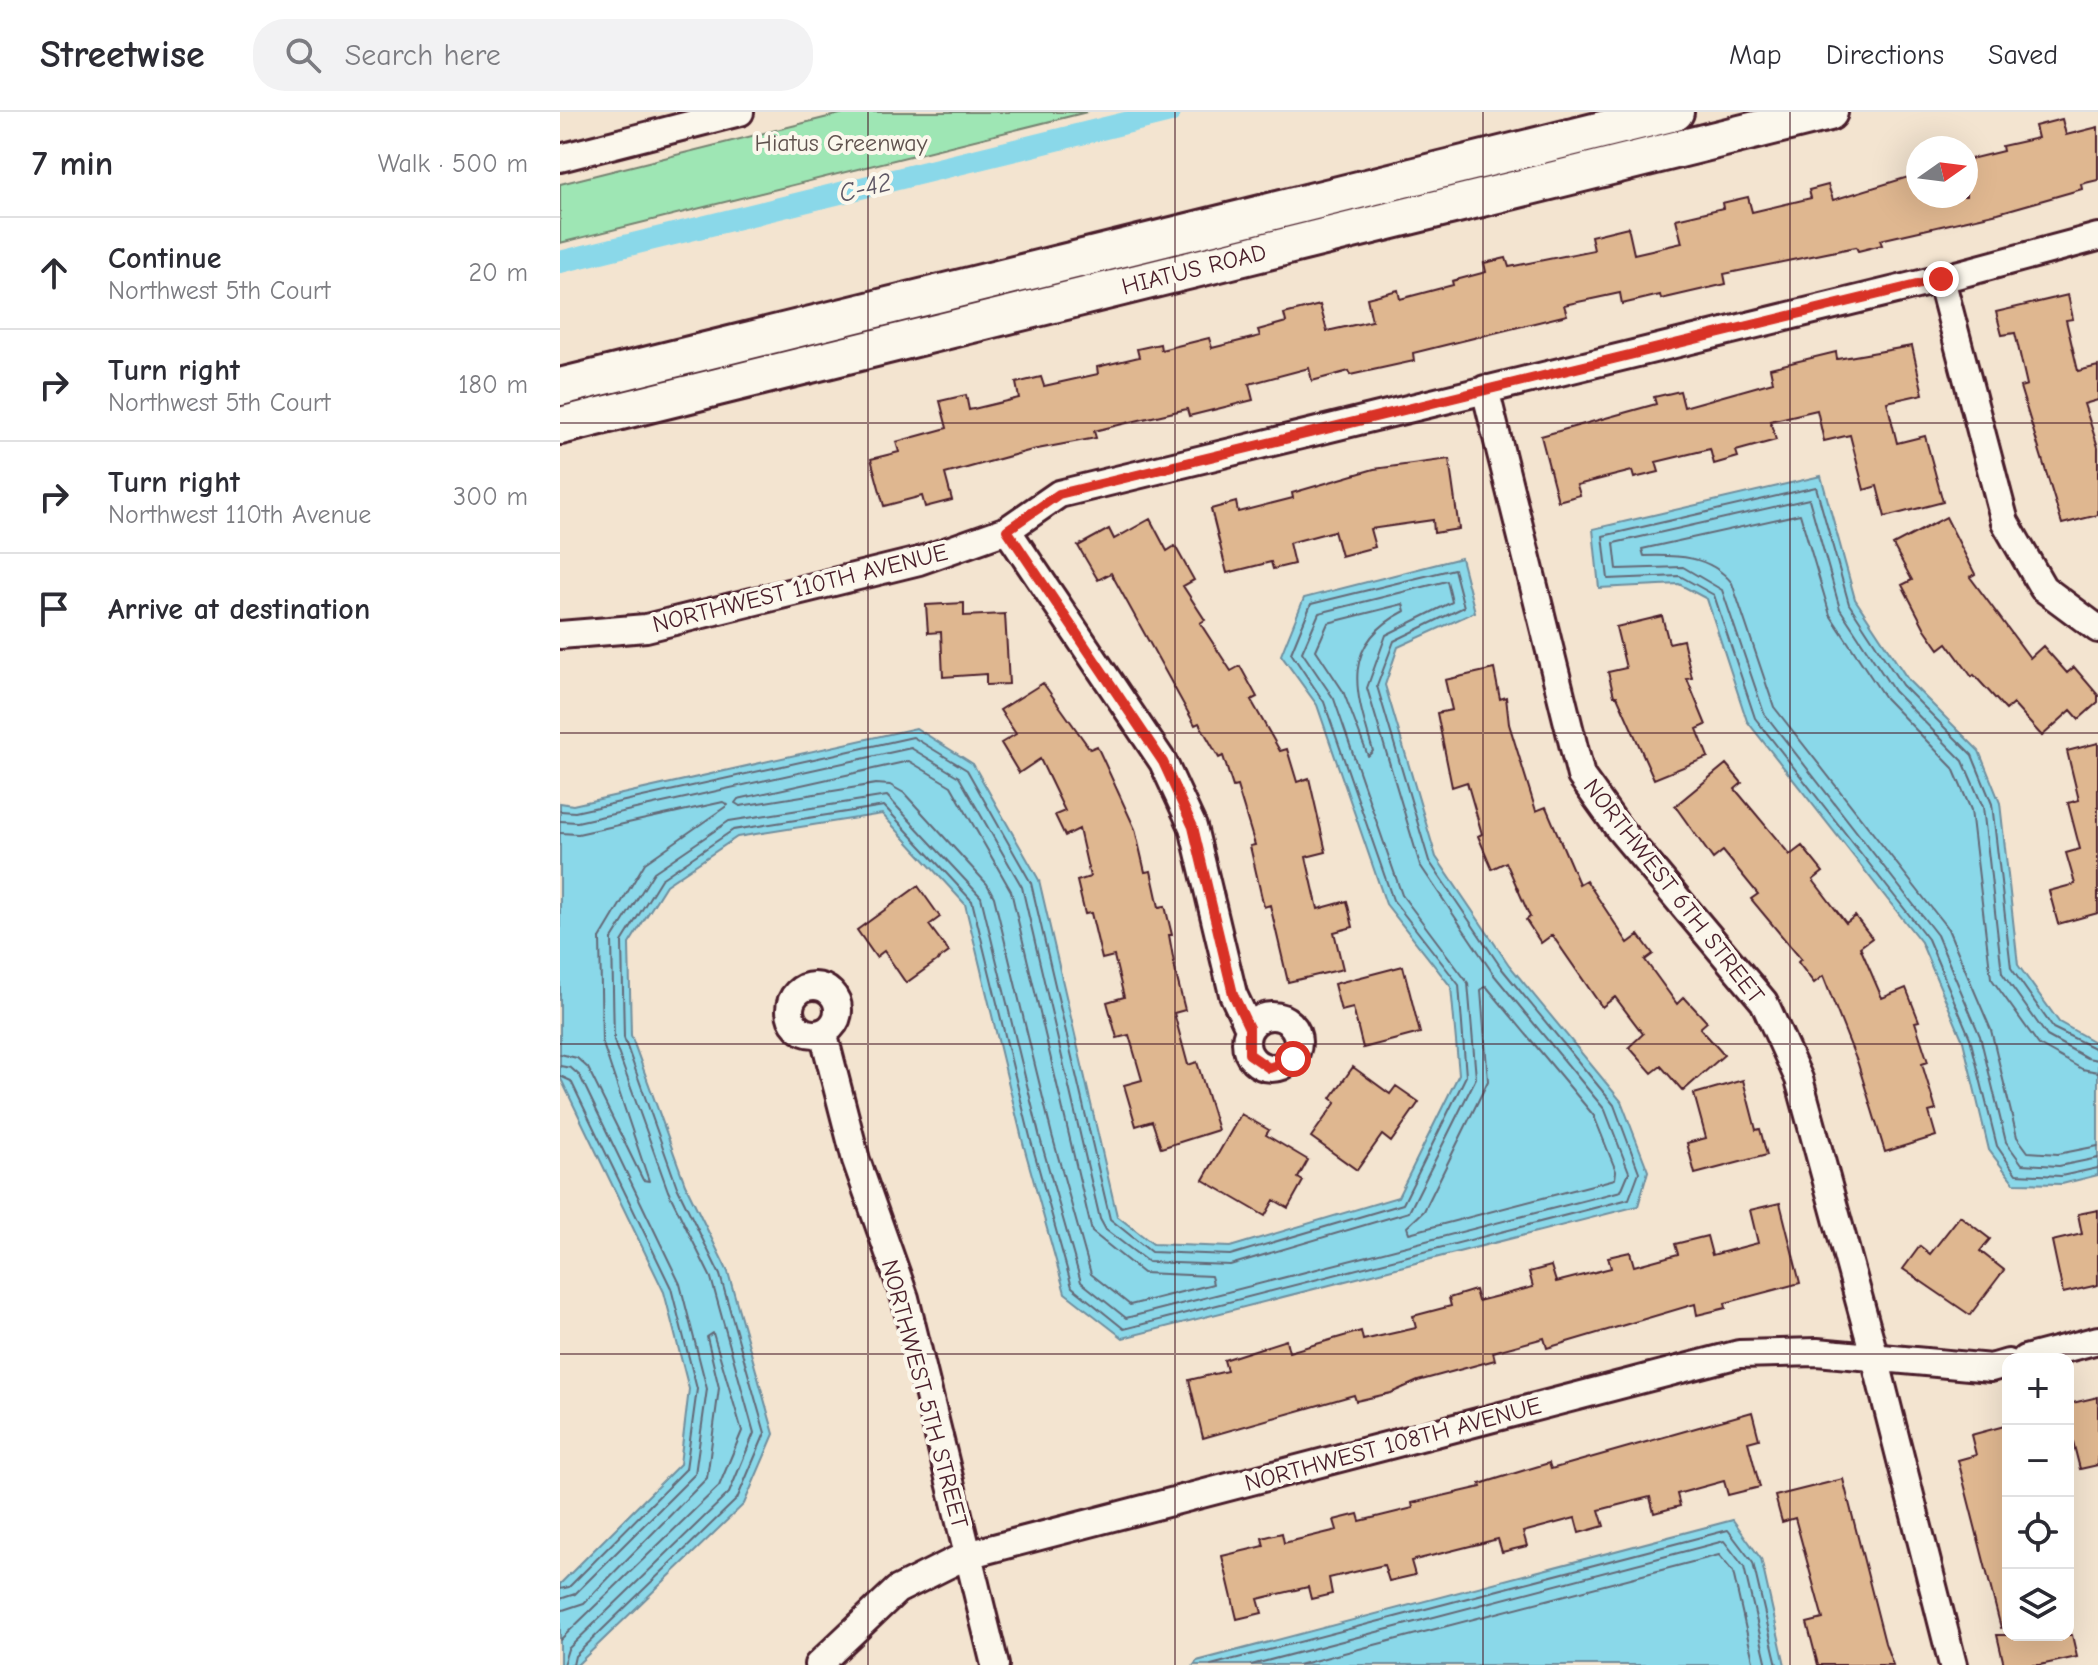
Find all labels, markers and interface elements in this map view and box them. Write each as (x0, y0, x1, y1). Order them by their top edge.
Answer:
search box (253, 19, 813, 91)
text: Streetwise (40, 33, 205, 77)
icon: search (281, 33, 325, 77)
text: Search here (345, 38, 501, 73)
text: Map (1729, 39, 1782, 71)
text: Directions (1826, 39, 1944, 71)
text: Saved (1988, 39, 2058, 71)
park label: Hiatus Greenway (755, 129, 928, 157)
north arrow (1906, 136, 1978, 208)
text: 7 min (32, 144, 113, 184)
text: Walk · 500 m (378, 149, 528, 179)
water label: C-42 (836, 167, 895, 209)
street label: HIATUS ROAD (1119, 238, 1269, 300)
text: Continue (108, 241, 222, 276)
icon: ahead (32, 251, 76, 295)
text: 20 m (468, 258, 528, 288)
route end (1923, 261, 1959, 297)
text: Northwest 5th Court (108, 276, 331, 306)
text: Turn right (108, 353, 240, 388)
icon: right (32, 363, 76, 407)
text: 180 m (458, 370, 528, 400)
text: Northwest 5th Court (108, 388, 331, 418)
text: Turn right (108, 465, 240, 500)
icon: right (32, 475, 76, 519)
text: 300 m (453, 482, 528, 512)
text: Northwest 110th Avenue (108, 500, 371, 530)
street label: NORTHWEST 110TH AVENUE (650, 538, 950, 638)
icon: arrive (32, 587, 76, 631)
text: Arrive at destination (108, 592, 370, 627)
street label: NORTHWEST 6TH STREET (1578, 773, 1771, 1009)
route start (1275, 1041, 1311, 1077)
street label: NORTHWEST 5TH STREET (876, 1257, 974, 1532)
map controls (2002, 1353, 2074, 1641)
button: + (2002, 1353, 2074, 1425)
street label: NORTHWEST 108TH AVENUE (1242, 1391, 1544, 1497)
button: − (2002, 1425, 2074, 1497)
button: locate (2002, 1497, 2074, 1569)
button: layers (2002, 1569, 2074, 1641)

